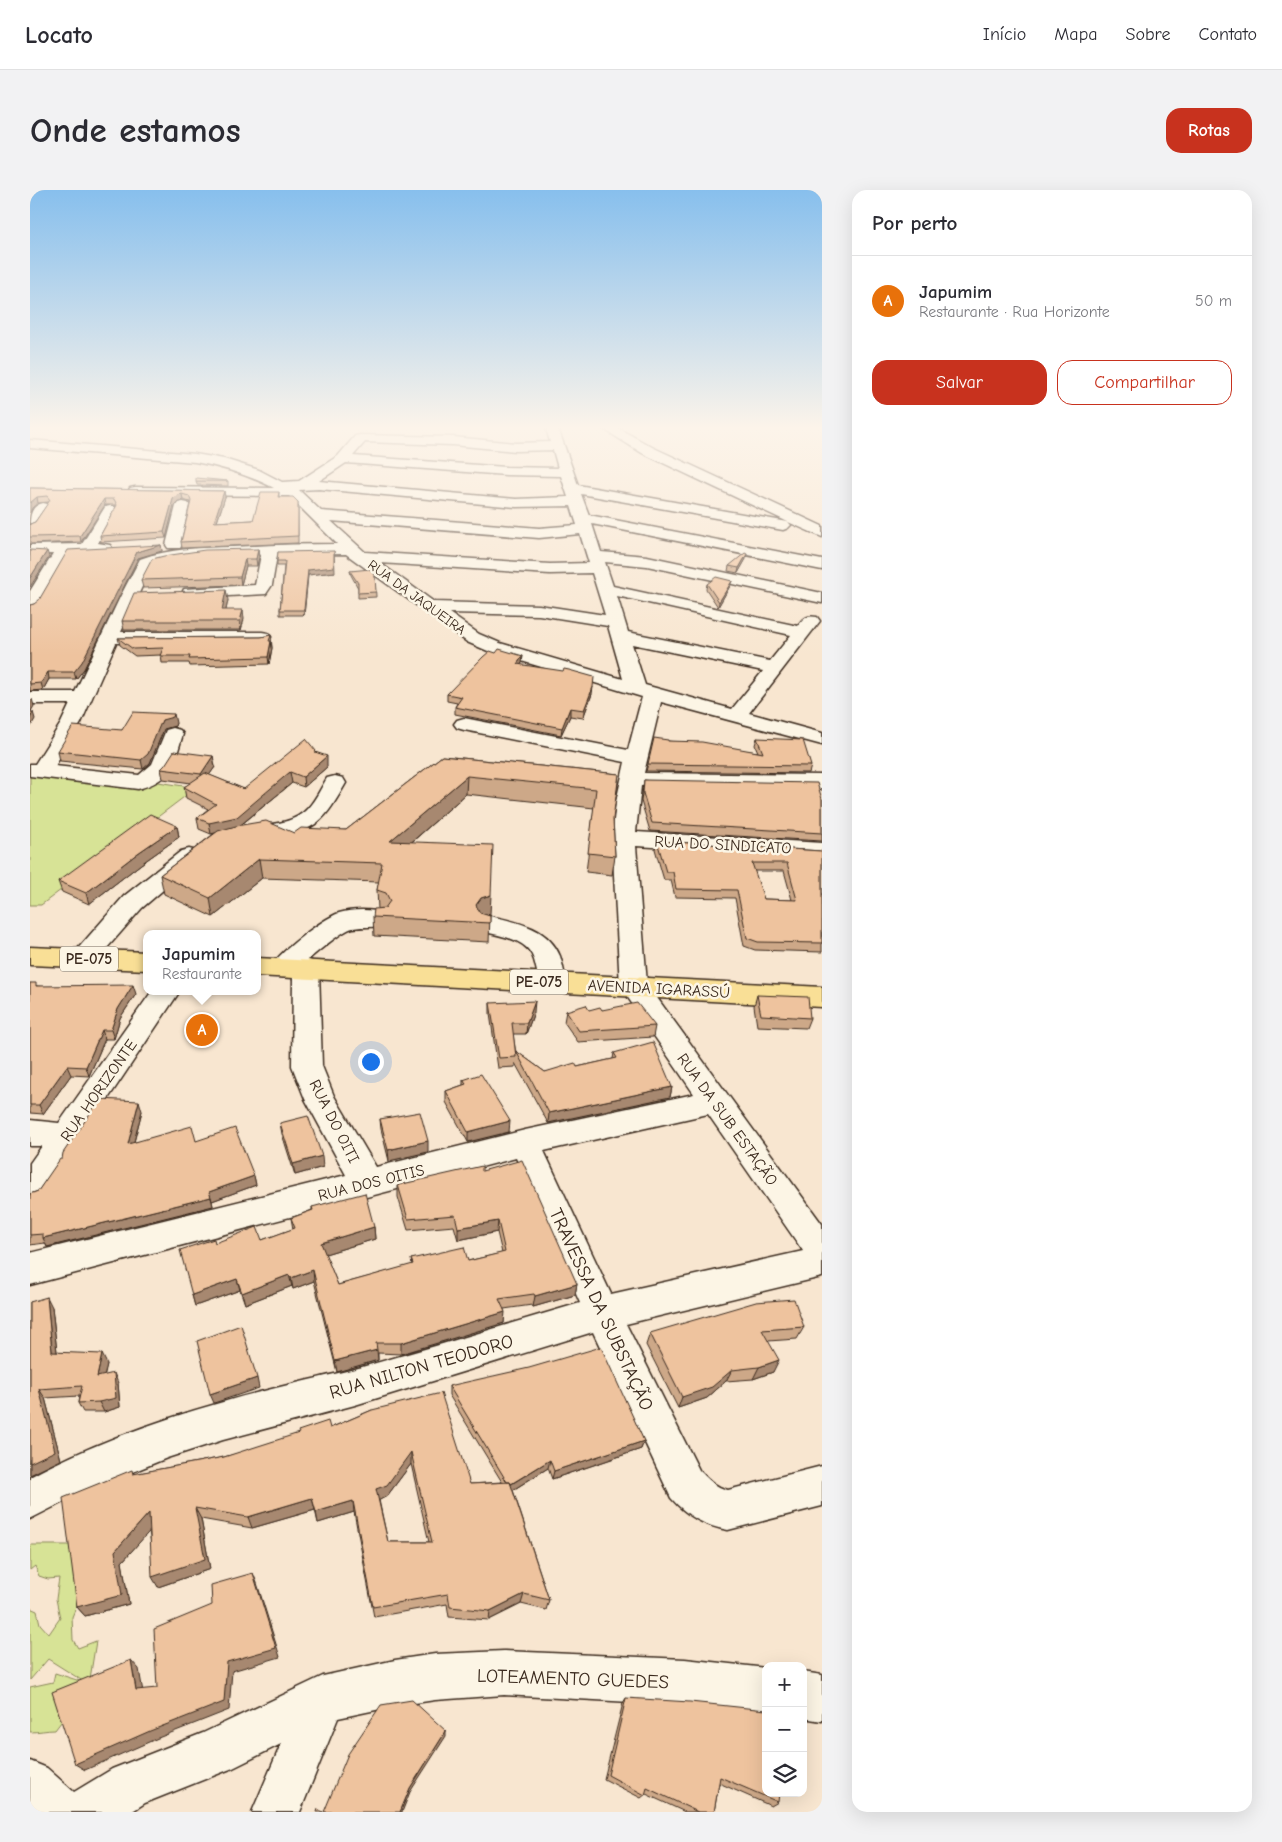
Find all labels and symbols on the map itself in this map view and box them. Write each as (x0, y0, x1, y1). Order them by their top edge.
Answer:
street label: RUA DA JAQUEIRA (364, 556, 469, 639)
street label: RUA DO SINDICATO (654, 832, 792, 858)
road number: PE-075 (60, 946, 118, 972)
road number: PE-075 (510, 970, 568, 994)
street label: AVENIDA IGARASSÚ (587, 975, 731, 1002)
pin: A (186, 1011, 218, 1049)
street label: RUA HORIZONTE (57, 1036, 141, 1145)
your location (358, 1049, 384, 1075)
street label: RUA DA SUB ESTAÇÃO (673, 1050, 781, 1189)
street label: RUA DO OITI (305, 1077, 363, 1166)
street label: RUA DOS OITIS (316, 1161, 426, 1205)
street label: TRAVESSA DA SUBSTAÇÃO (544, 1205, 658, 1414)
street label: RUA NILTON TEODORO (327, 1330, 516, 1404)
street label: LOTEAMENTO GUEDES (477, 1665, 669, 1693)

